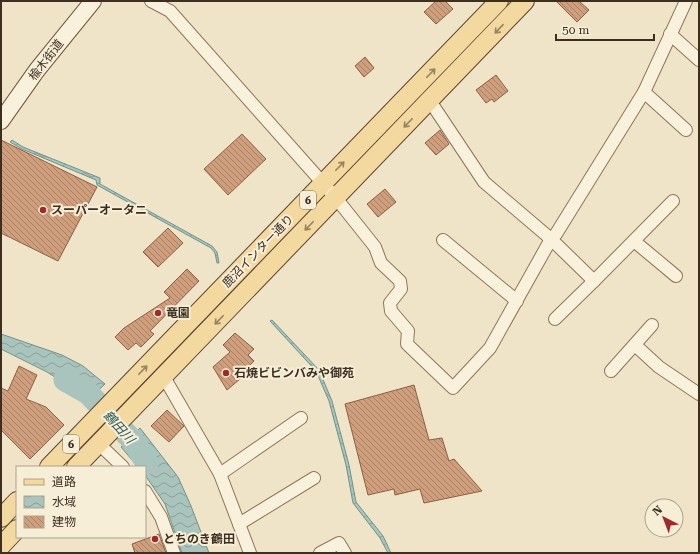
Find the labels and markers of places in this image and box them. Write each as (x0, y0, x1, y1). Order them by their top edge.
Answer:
place label: スーパーオータニ (51, 203, 147, 217)
marker: スーパーオータニ (38, 205, 48, 215)
place label: 竜園 (166, 306, 190, 320)
marker: 竜園 (153, 308, 163, 318)
place label: 石焼ビビンバみや御苑 (234, 366, 354, 380)
marker: 石焼ビビンバみや御苑 (221, 368, 231, 378)
place label: とちのき鶴田 (163, 532, 235, 546)
marker: とちのき鶴田 (150, 534, 160, 544)

